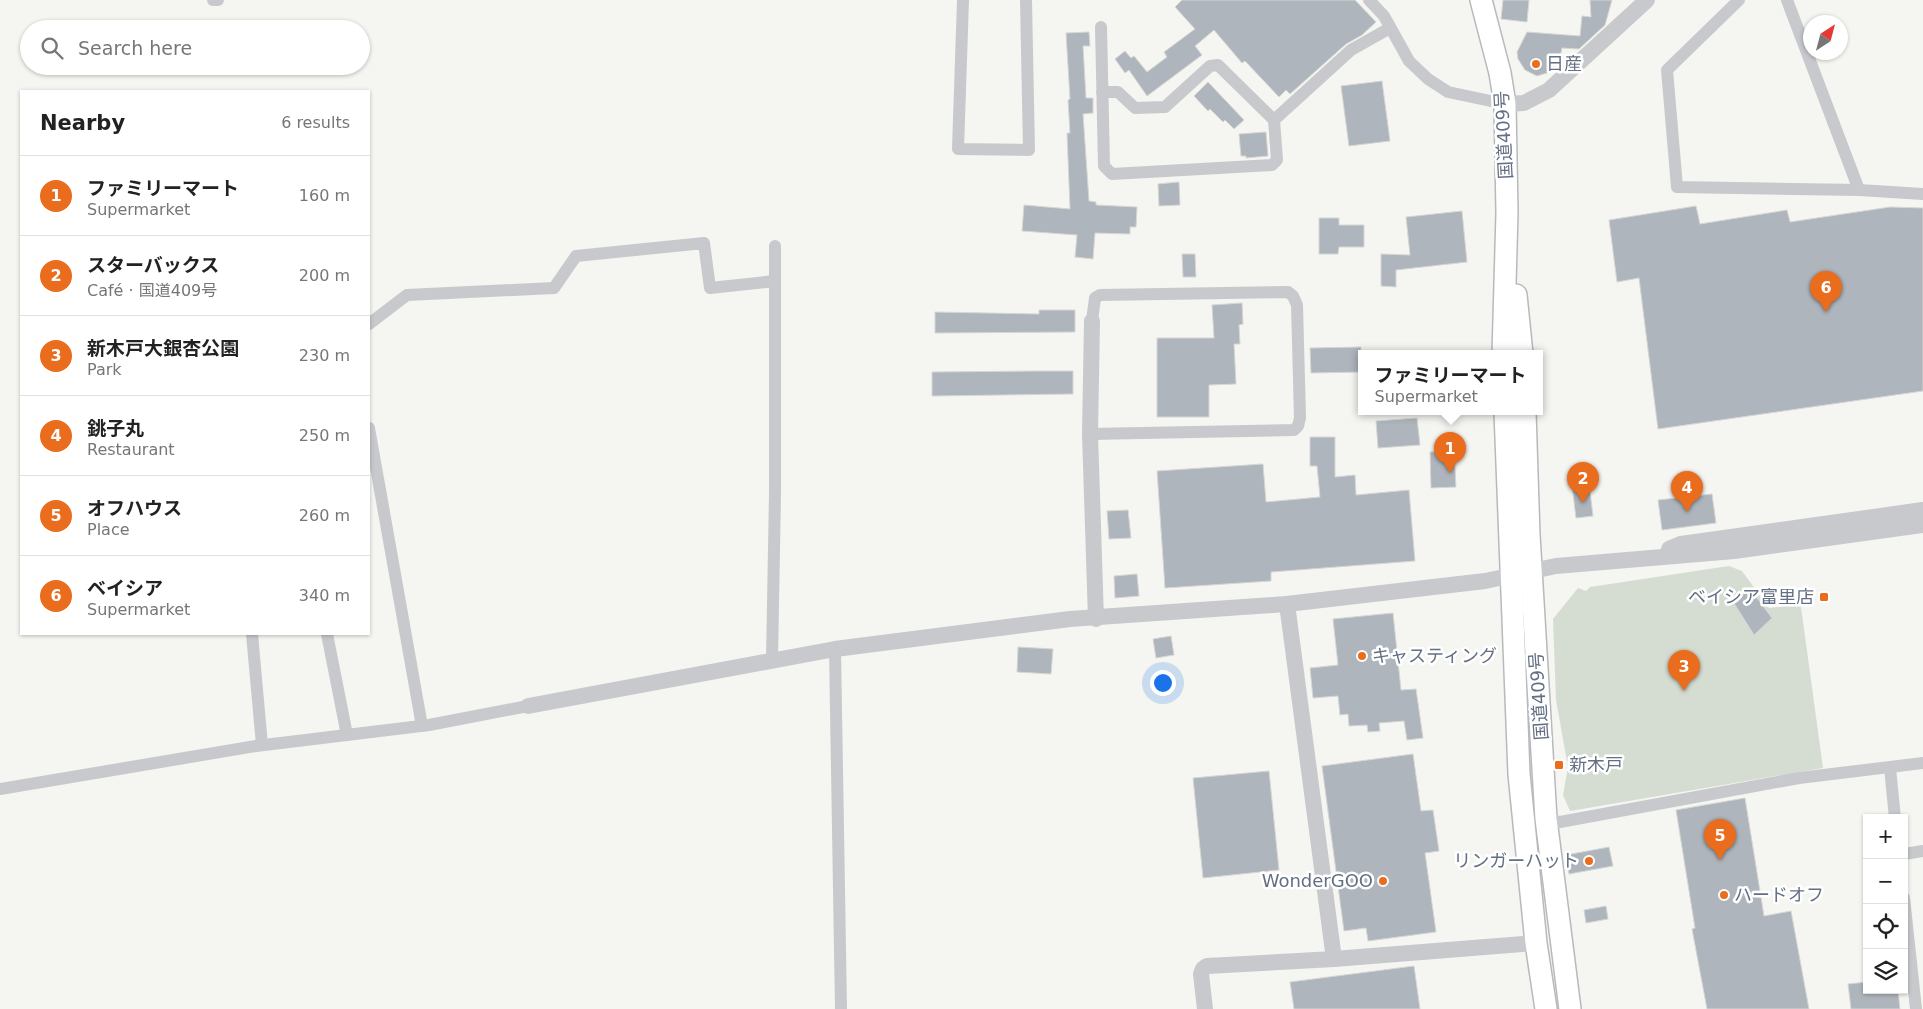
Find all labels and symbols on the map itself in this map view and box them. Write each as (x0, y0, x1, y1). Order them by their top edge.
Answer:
north arrow (1803, 15, 1848, 60)
place label: 日産 (1546, 53, 1582, 74)
marker: 日産 (1530, 58, 1542, 70)
street label: 国道409号 (1491, 90, 1516, 180)
pin: 6 (1810, 271, 1842, 312)
pin: 1 (1434, 432, 1466, 473)
pin: 2 (1567, 462, 1599, 503)
pin: 4 (1671, 471, 1703, 512)
place label: ベイシア富里店 (1688, 586, 1814, 607)
marker: ベイシア富里店 (1818, 591, 1830, 603)
place label: キャスティング (1372, 645, 1497, 666)
marker: キャスティング (1356, 650, 1368, 662)
pin: 3 (1668, 650, 1700, 691)
street label: 国道409号 (1525, 651, 1552, 741)
your location (1150, 670, 1176, 696)
place label: 新木戸 (1569, 754, 1623, 775)
marker: 新木戸 (1553, 759, 1565, 771)
pin: 5 (1704, 819, 1736, 860)
place label: リンガーハット (1453, 850, 1579, 871)
marker: リンガーハット (1583, 855, 1595, 867)
place label: WonderGOO (1262, 870, 1373, 891)
marker: WonderGOO (1377, 875, 1389, 887)
place label: ハードオフ (1734, 884, 1824, 905)
marker: ハードオフ (1718, 889, 1730, 901)

